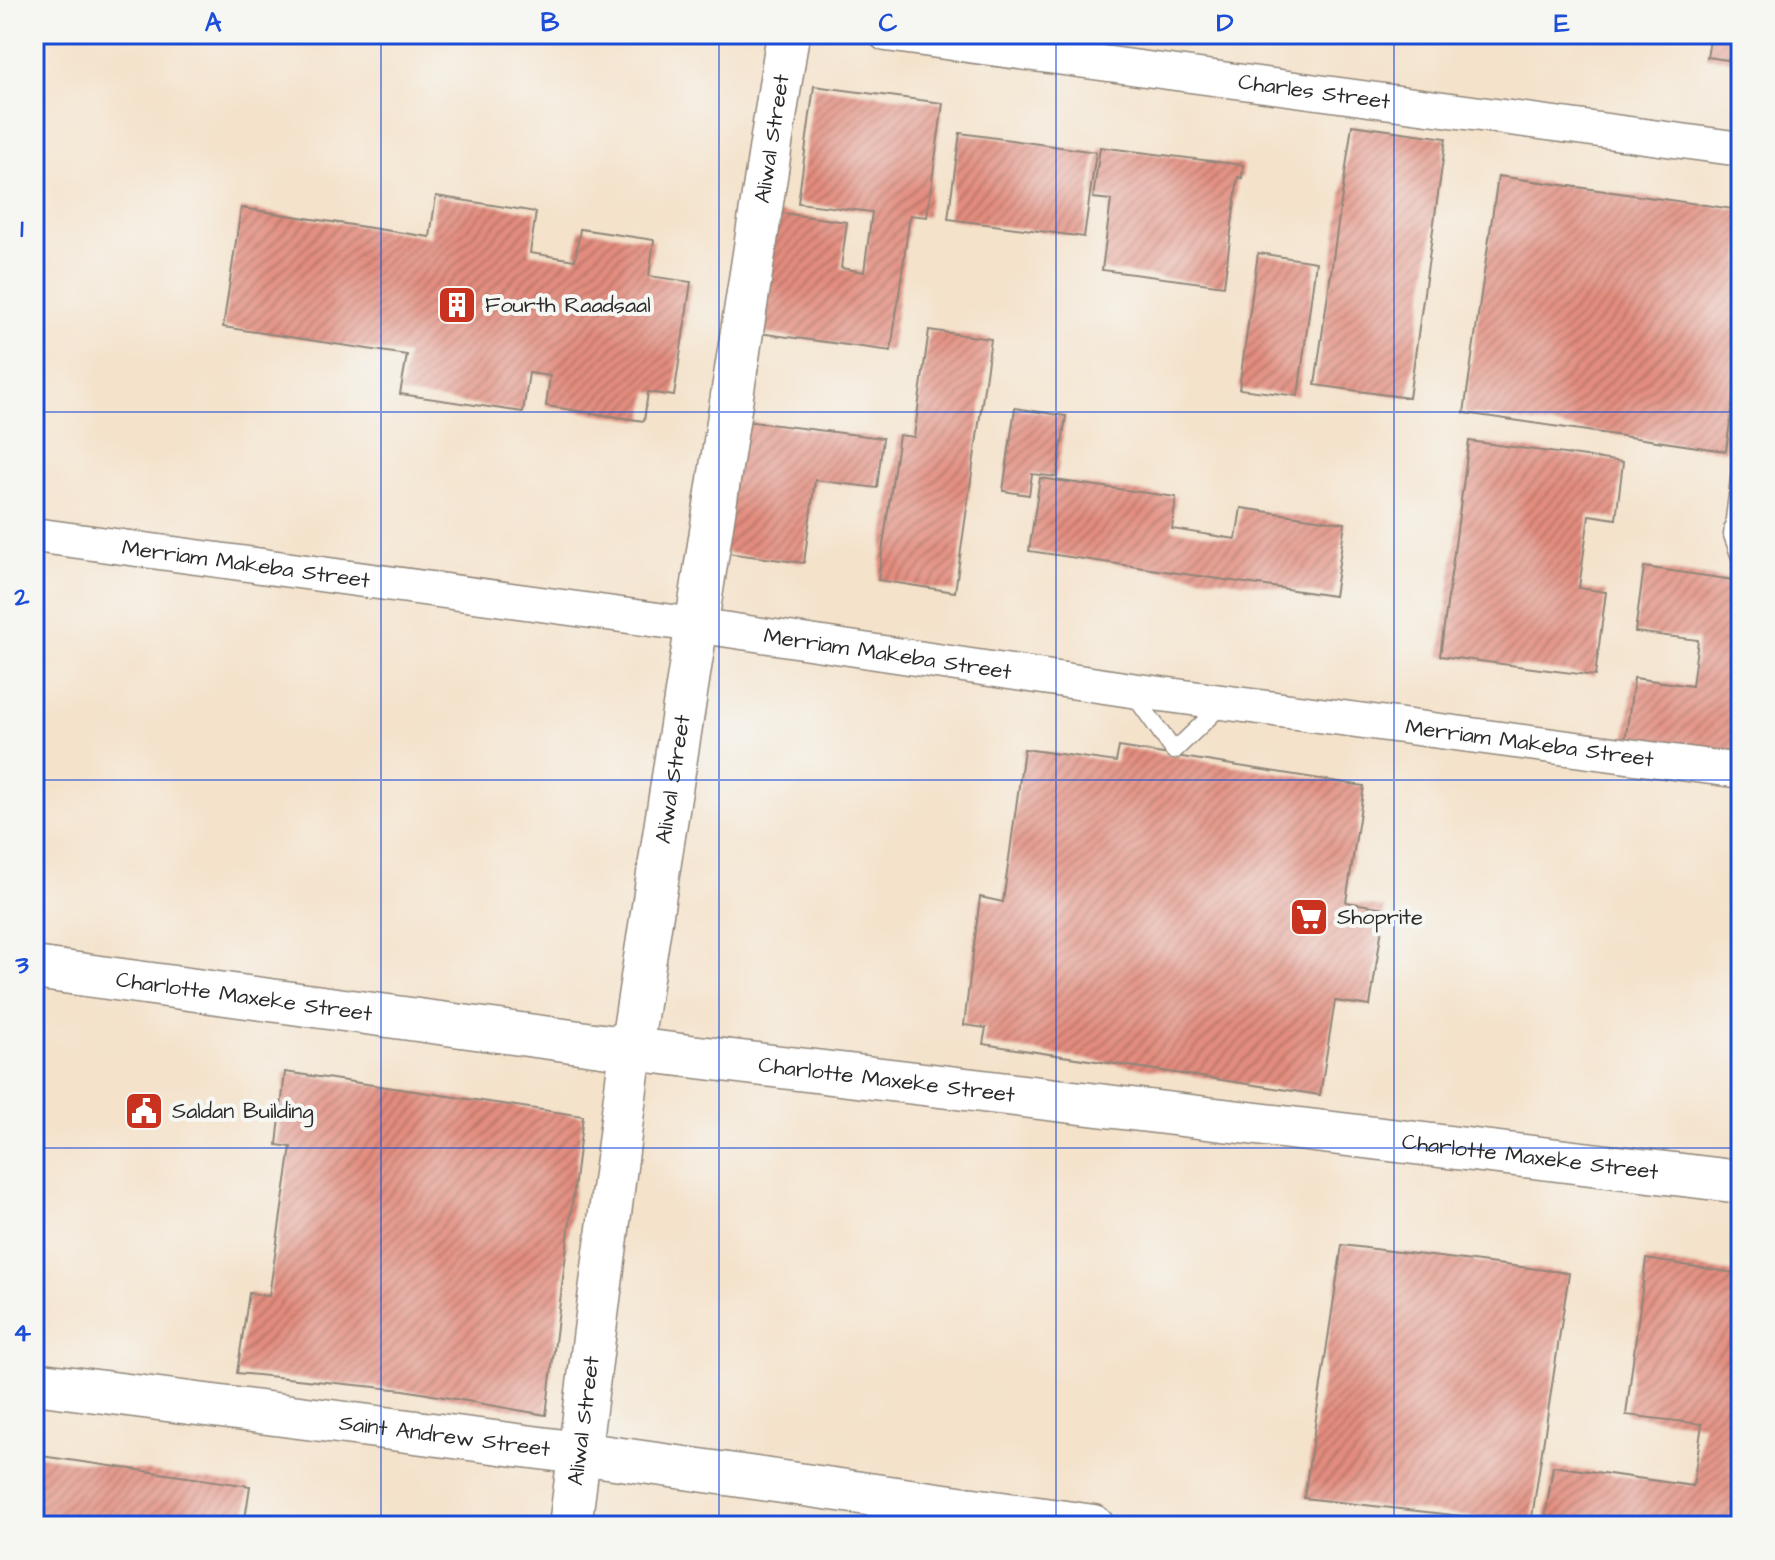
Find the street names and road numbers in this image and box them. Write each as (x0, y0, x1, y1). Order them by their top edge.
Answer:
street label: Charles Street (1236, 66, 1392, 117)
street label: Aliwal Street (747, 72, 797, 205)
street label: Merriam Makeba Street (120, 532, 372, 596)
street label: Merriam Makeba Street (762, 620, 1014, 688)
street label: Merriam Makeba Street (1404, 711, 1656, 775)
street label: Aliwal Street (647, 712, 698, 846)
street label: Charlotte Maxeke Street (114, 964, 374, 1029)
street label: Charlotte Maxeke Street (757, 1049, 1017, 1110)
street label: Charlotte Maxeke Street (1400, 1126, 1660, 1187)
street label: Aliwal Street (560, 1354, 607, 1487)
street label: Saint Andrew Street (337, 1407, 552, 1465)

